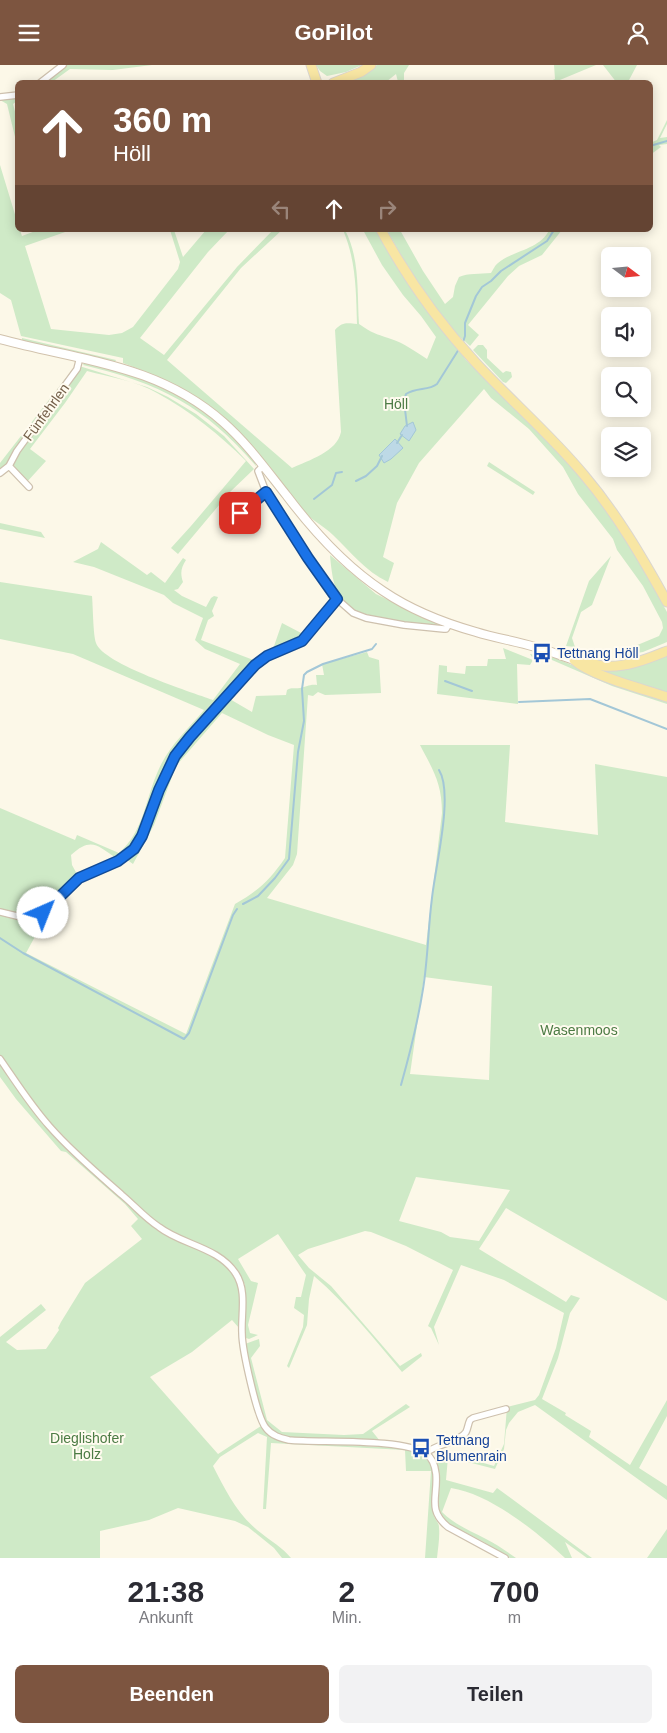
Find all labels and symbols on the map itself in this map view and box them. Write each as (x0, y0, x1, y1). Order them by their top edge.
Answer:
north arrow (601, 247, 651, 297)
street label: Fünfehrlen (20, 380, 72, 444)
park label: Höll (384, 396, 408, 412)
pin (219, 492, 261, 534)
bus stop icon: Tettnang Höll (531, 642, 553, 664)
place label: Tettnang Höll (557, 645, 639, 661)
position arrow (16, 886, 68, 938)
park label: Wasenmoos (540, 1022, 618, 1038)
park label: Dieglishofer Holz (50, 1430, 124, 1462)
place label: Tettnang Blumenrain (436, 1432, 507, 1464)
bus stop icon: Tettnang Blumenrain (410, 1437, 432, 1459)

